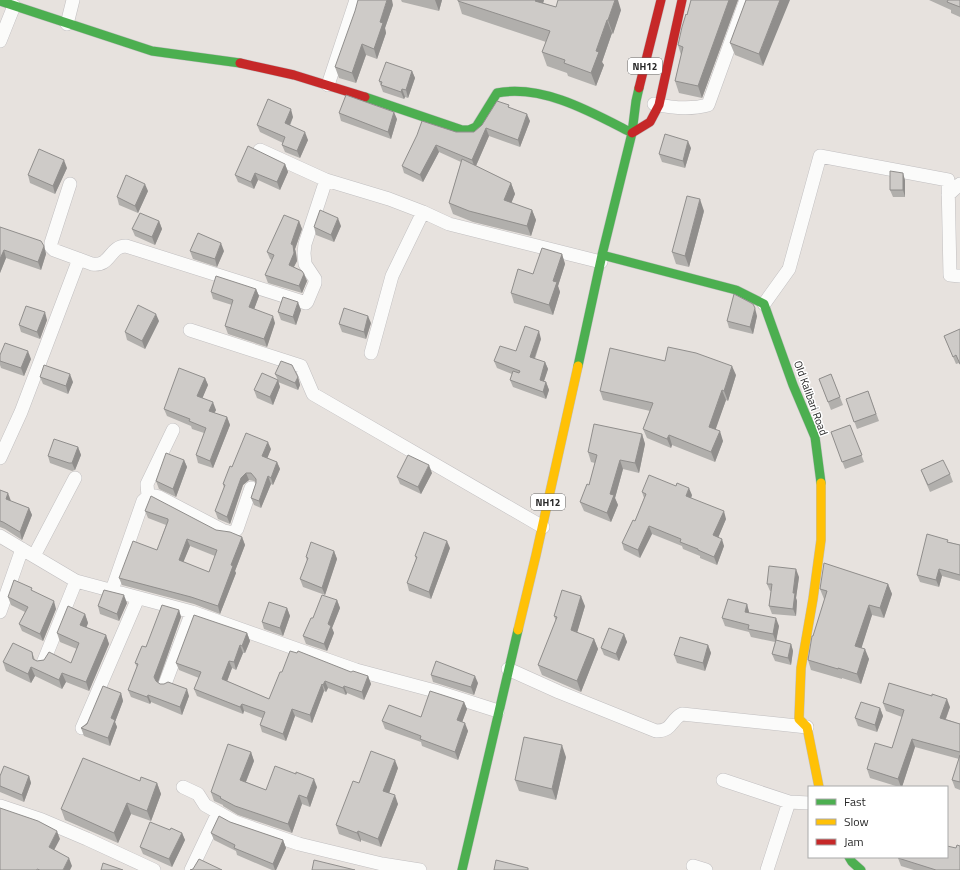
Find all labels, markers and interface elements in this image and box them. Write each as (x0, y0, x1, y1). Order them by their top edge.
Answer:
road number: NH12 (628, 58, 662, 74)
street label: Old Kalibari Road (790, 358, 832, 438)
road number: NH12 (531, 494, 565, 510)
legend (808, 786, 948, 858)
text: Fast (844, 792, 867, 811)
text: Slow (844, 812, 869, 831)
text: Jam (844, 832, 864, 851)

